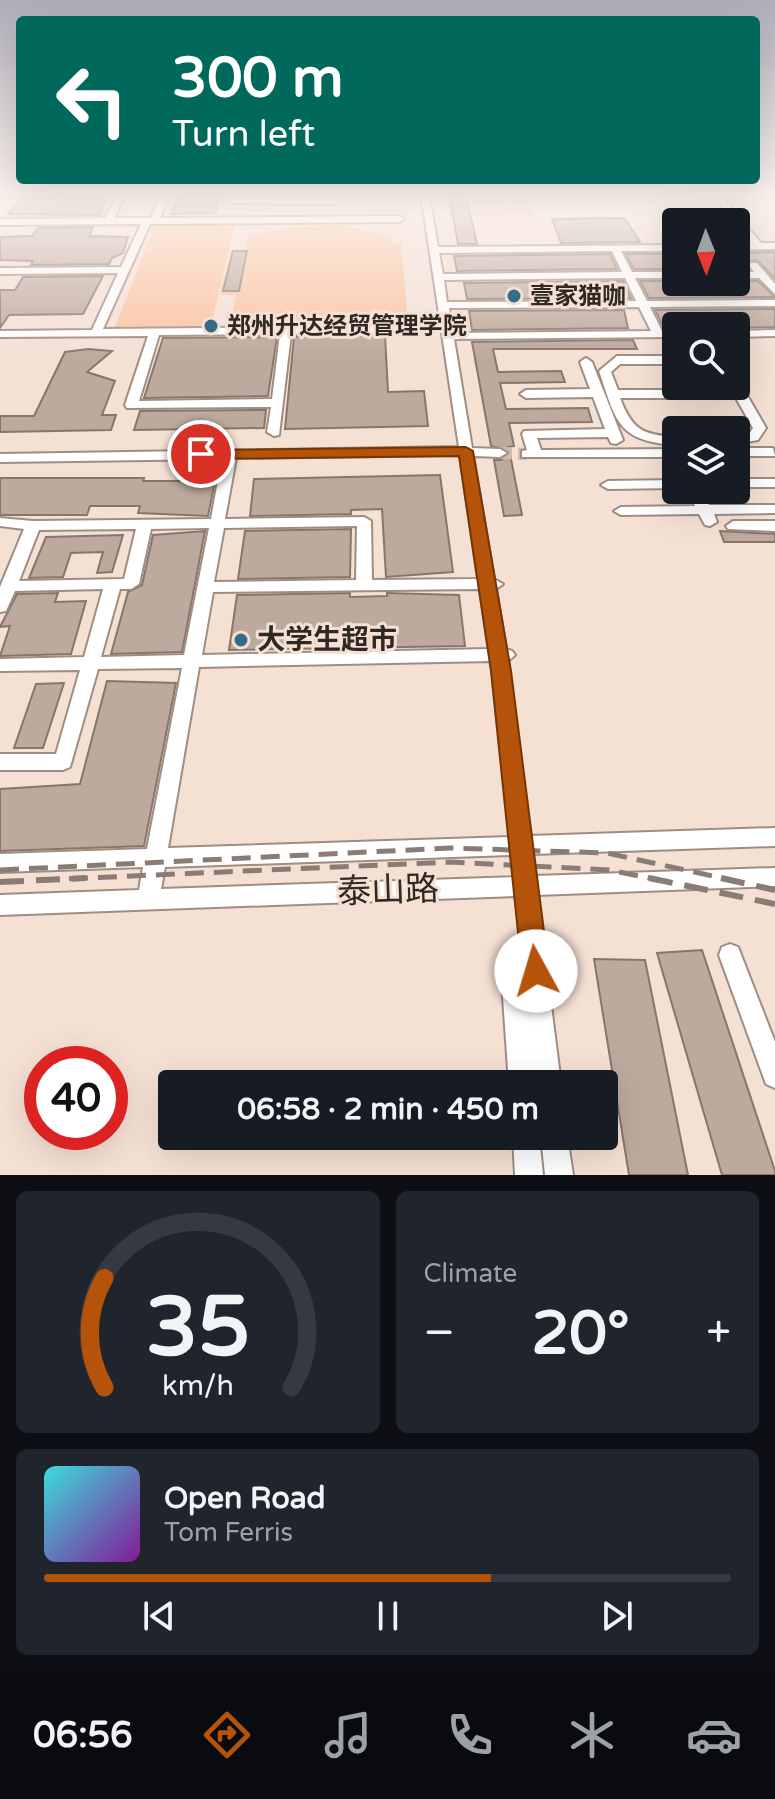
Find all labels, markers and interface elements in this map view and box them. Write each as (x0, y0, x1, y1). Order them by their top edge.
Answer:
text: 300 m (172, 45, 343, 112)
icon: left (40, 48, 144, 152)
text: Turn left (172, 113, 315, 156)
north arrow (662, 208, 750, 296)
map controls (662, 208, 750, 504)
place label: 壹家猫咖 (530, 282, 626, 311)
marker: 壹家猫咖 (505, 287, 523, 305)
place label: 郑州升达经贸管理学院 (227, 312, 467, 341)
button: search (662, 312, 750, 400)
marker: 郑州升达经贸管理学院 (202, 317, 220, 335)
button: layers (662, 416, 750, 504)
pin (167, 420, 235, 488)
icon: arrive (179, 432, 223, 476)
place label: 大学生超市 (257, 623, 397, 657)
marker: 大学生超市 (232, 631, 250, 649)
street label: 泰山路 (336, 869, 440, 913)
position arrow (494, 929, 578, 1013)
speed limit sign: 40 (24, 1046, 128, 1150)
text: 06:58 · 2 min · 450 m (237, 1091, 539, 1128)
text: Climate (424, 1258, 517, 1289)
text: 35 (146, 1278, 250, 1378)
text: 20° (532, 1298, 630, 1370)
text: − (424, 1307, 455, 1360)
text: + (706, 1307, 731, 1360)
text: km/h (162, 1369, 234, 1403)
text: Open Road (164, 1480, 325, 1517)
text: Tom Ferris (164, 1517, 293, 1548)
icon: previous (137, 1594, 181, 1638)
icon: pause (366, 1594, 410, 1638)
icon: next (595, 1594, 639, 1638)
icon: directions (199, 1707, 255, 1763)
icon: music (320, 1707, 376, 1763)
icon: phone (442, 1707, 498, 1763)
icon: climate (564, 1707, 620, 1763)
icon: car (686, 1707, 742, 1763)
text: 06:56 (33, 1714, 133, 1757)

